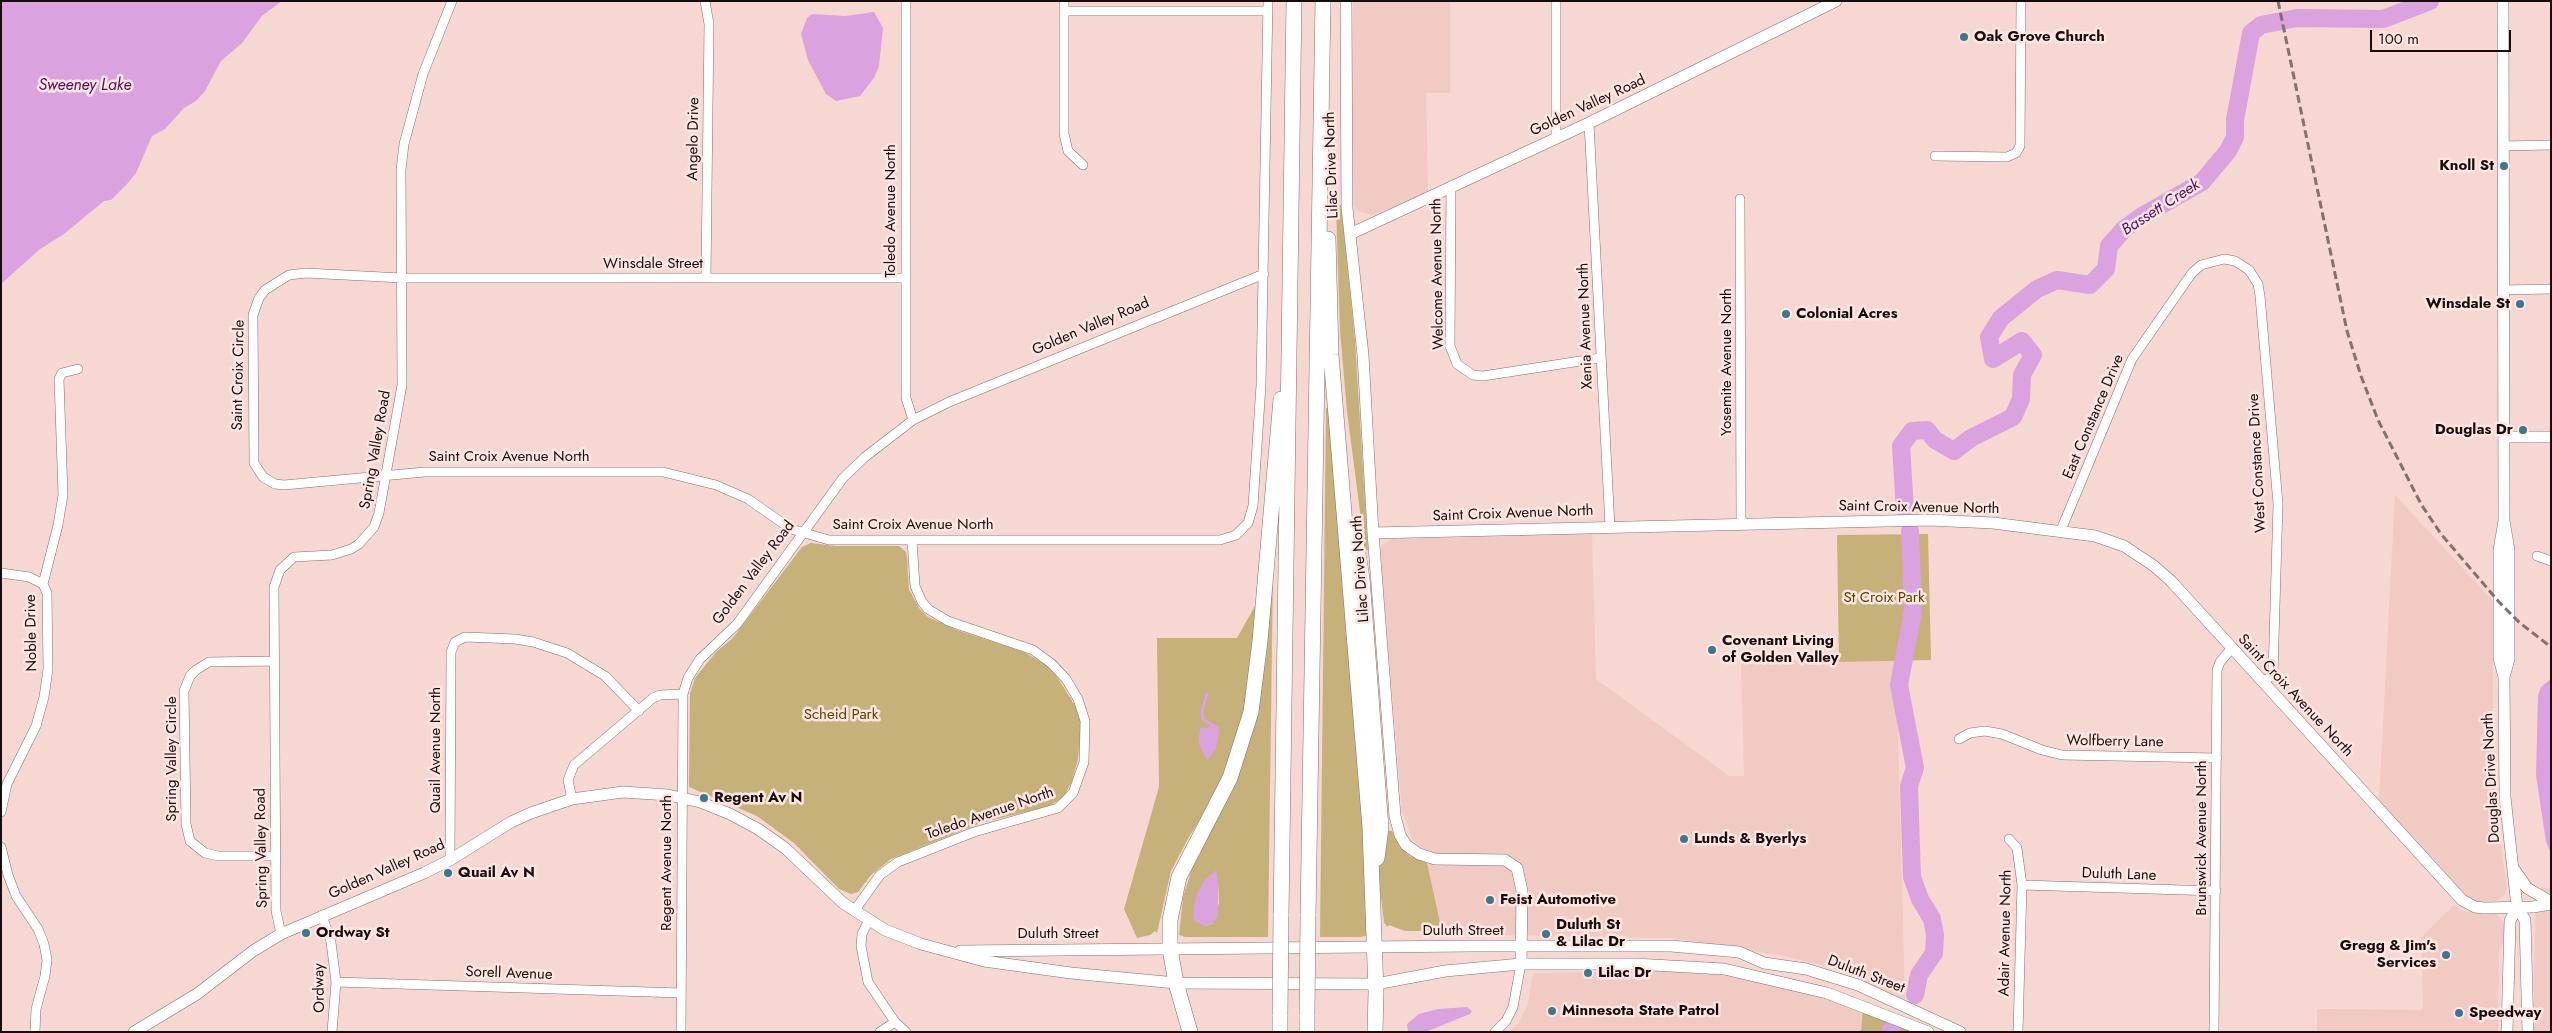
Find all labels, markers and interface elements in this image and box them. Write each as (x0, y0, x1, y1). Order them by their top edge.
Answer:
scale bar (2372, 20, 2513, 52)
place label: Oak Grove Church (1974, 28, 2105, 46)
text: 100 m (2378, 28, 2419, 50)
marker: Oak Grove Church (1958, 31, 1970, 43)
street label: Golden Valley Road (1527, 71, 1649, 141)
water label: Sweeney Lake (39, 76, 131, 96)
street label: Angelo Drive (684, 97, 704, 181)
street label: Lilac Drive North (1321, 111, 1343, 219)
street label: Toledo Avenue North (882, 144, 900, 278)
place label: Knoll St (2439, 157, 2494, 175)
marker: Knoll St (2498, 160, 2510, 172)
water label: Bassett Creek (2119, 176, 2203, 240)
street label: Welcome Avenue North (1428, 198, 1448, 350)
street label: Winsdale Street (603, 255, 703, 273)
street label: Xenia Avenue North (1575, 262, 1597, 390)
street label: Yosemite Avenue North (1718, 288, 1736, 436)
street label: Golden Valley Road (1030, 294, 1152, 360)
place label: Winsdale St (2426, 295, 2510, 313)
marker: Winsdale St (2514, 298, 2526, 310)
place label: Colonial Acres (1796, 305, 1897, 323)
marker: Colonial Acres (1780, 308, 1792, 320)
street label: Saint Croix Circle (229, 319, 249, 431)
street label: East Constance Drive (2060, 352, 2128, 482)
street label: Spring Valley Road (357, 389, 395, 511)
street label: West Constance Drive (2245, 393, 2271, 533)
place label: Douglas Dr (2435, 421, 2513, 439)
marker: Douglas Dr (2517, 424, 2529, 436)
street label: Saint Croix Avenue North (428, 448, 590, 466)
street label: Saint Croix Avenue North (1838, 498, 2000, 518)
street label: Saint Croix Avenue North (1432, 502, 1594, 526)
street label: Lilac Drive North (1348, 515, 1374, 623)
street label: Saint Croix Avenue North (832, 516, 994, 534)
street label: Golden Valley Road (709, 518, 799, 628)
park label: St Croix Park (1843, 589, 1925, 607)
street label: Noble Drive (22, 594, 42, 672)
street label: Saint Croix Avenue North (2233, 631, 2357, 761)
place label: Covenant Living of Golden Valley (1722, 632, 1838, 667)
marker: Covenant Living of Golden Valley (1706, 644, 1718, 656)
street label: Quail Avenue North (427, 687, 445, 813)
street label: Spring Valley Circle (163, 696, 181, 822)
park label: Scheid Park (804, 706, 878, 724)
street label: Douglas Drive North (2480, 712, 2504, 844)
street label: Wolfberry Lane (2066, 732, 2164, 752)
street label: Brunswick Avenue North (2193, 760, 2211, 916)
street label: Toledo Avenue North (924, 784, 1056, 844)
street label: Spring Valley Road (252, 788, 272, 908)
place label: Regent Av N (714, 789, 803, 807)
marker: Regent Av N (698, 792, 710, 804)
street label: Regent Avenue North (658, 795, 676, 931)
place label: Lunds & Byerlys (1694, 830, 1806, 848)
marker: Lunds & Byerlys (1678, 833, 1690, 845)
street label: Golden Valley Road (326, 836, 448, 904)
place label: Quail Av N (458, 864, 535, 882)
street label: Duluth Lane (2081, 865, 2157, 885)
marker: Quail Av N (442, 867, 454, 879)
street label: Adair Avenue North (1996, 869, 2016, 997)
place label: Feist Automotive (1500, 891, 1616, 909)
marker: Feist Automotive (1484, 894, 1496, 906)
place label: Duluth St & Lilac Dr (1556, 916, 1625, 951)
street label: Duluth Street (1422, 922, 1504, 940)
place label: Ordway St (316, 924, 390, 942)
street label: Duluth Street (1017, 925, 1099, 943)
marker: Ordway St (300, 927, 312, 939)
marker: Duluth St & Lilac Dr (1540, 928, 1552, 940)
place label: Gregg & Jim's Services (2340, 937, 2436, 972)
marker: Gregg & Jim's Services (2440, 949, 2452, 961)
street label: Duluth Street (1825, 952, 1907, 998)
street label: Ordway (311, 963, 329, 1013)
street label: Sorell Avenue (465, 963, 553, 985)
place label: Lilac Dr (1598, 964, 1651, 982)
marker: Lilac Dr (1582, 967, 1594, 979)
place label: Minnesota State Patrol (1562, 1002, 1719, 1020)
place label: Speedway (2469, 1004, 2541, 1022)
marker: Minnesota State Patrol (1546, 1005, 1558, 1017)
marker: Speedway (2453, 1007, 2465, 1019)

